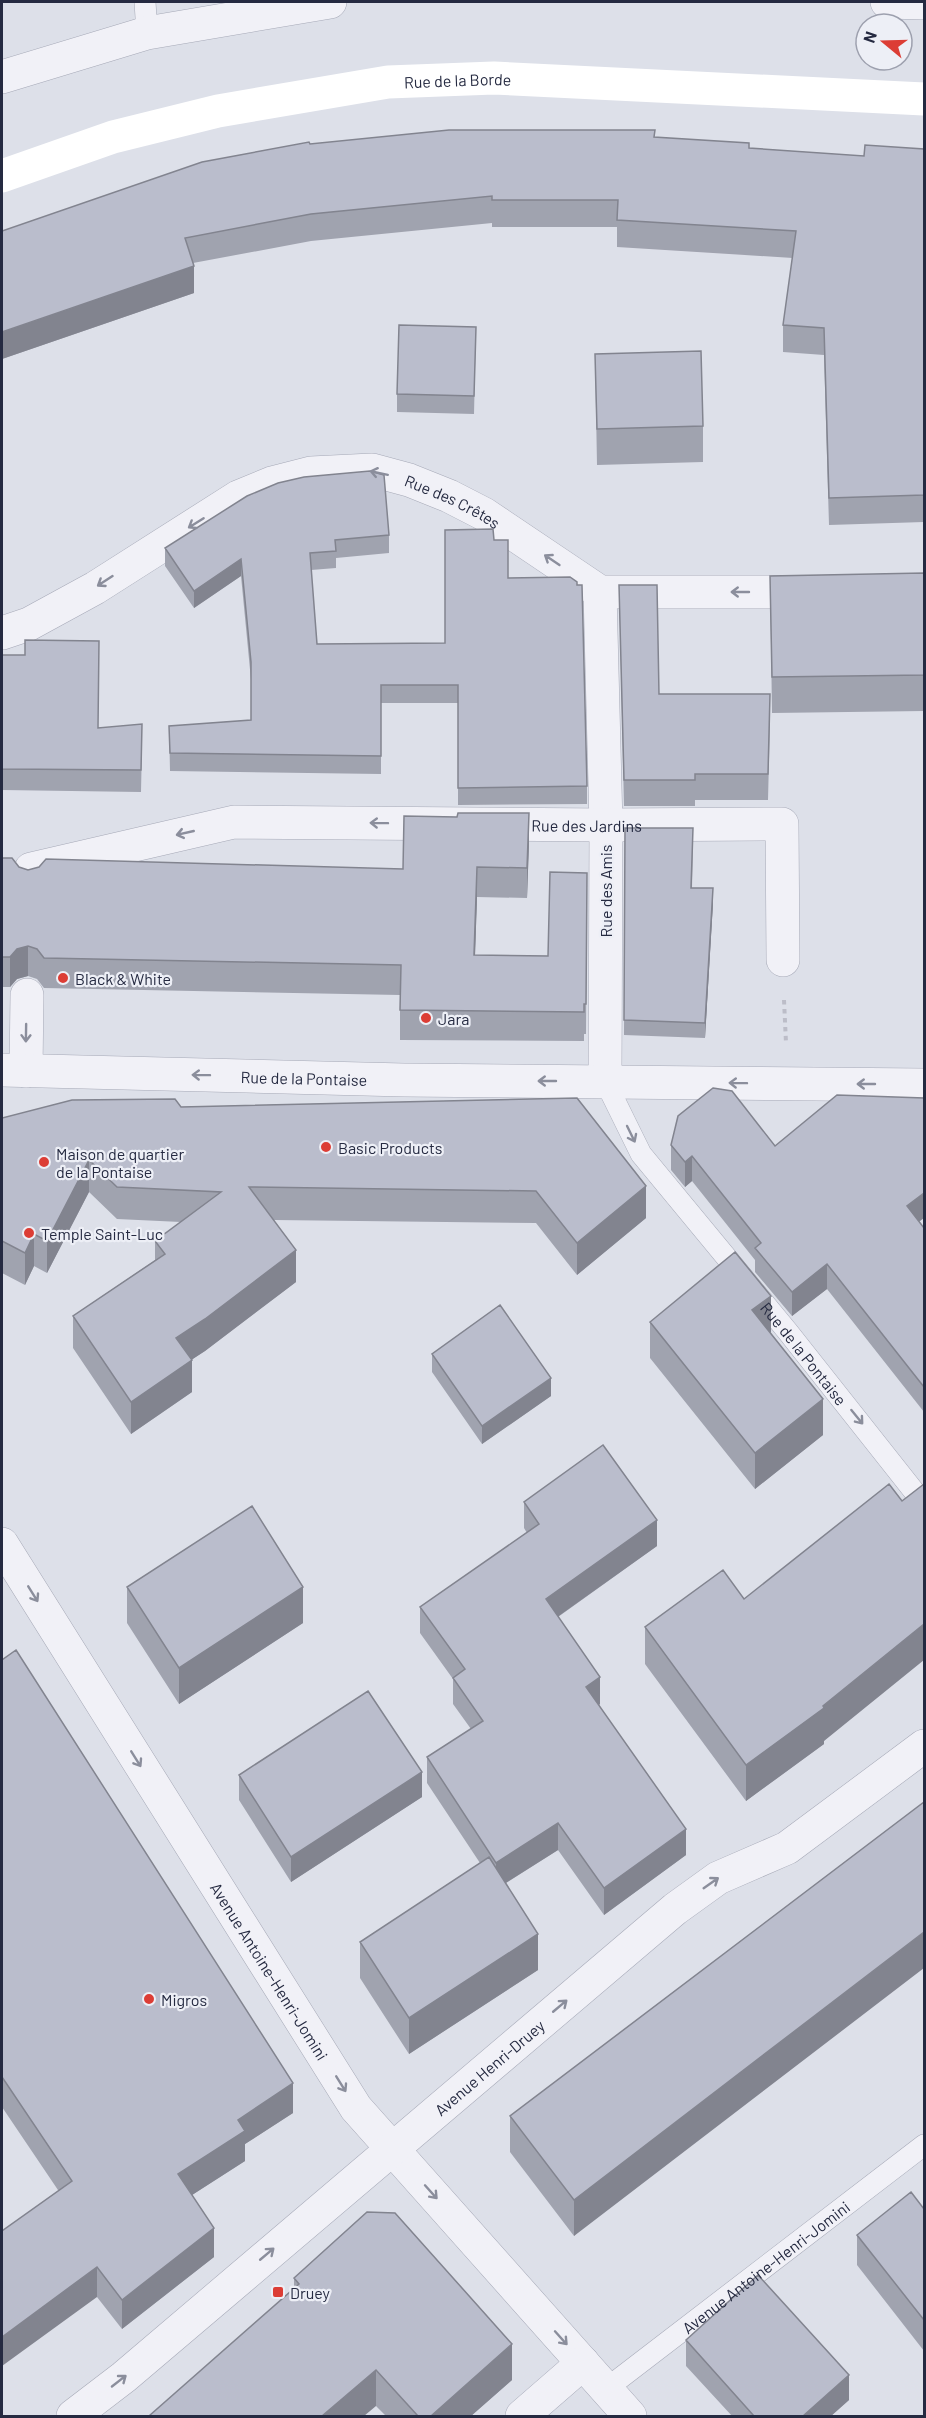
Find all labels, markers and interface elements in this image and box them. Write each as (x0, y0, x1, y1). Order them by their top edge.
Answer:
north arrow (854, 12, 914, 72)
text: N (859, 29, 880, 45)
street label: Rue de la Borde (404, 68, 512, 91)
one-way arrow (370, 467, 390, 478)
street label: Rue des Crêtes (402, 470, 504, 532)
one-way arrow (188, 517, 205, 529)
one-way arrow (544, 554, 561, 566)
one-way arrow (97, 574, 114, 587)
one-way arrow (731, 586, 751, 598)
street label: Rue des Jardins (531, 815, 642, 835)
one-way arrow (370, 817, 390, 829)
one-way arrow (176, 828, 195, 840)
street label: Rue des Amis (596, 845, 615, 937)
place label: Black & White (75, 969, 171, 988)
marker: Black & White (56, 971, 70, 985)
place label: Jara (438, 1009, 469, 1028)
marker: Jara (419, 1011, 433, 1025)
one-way arrow (20, 1022, 32, 1042)
street label: Rue de la Pontaise (240, 1066, 367, 1089)
one-way arrow (191, 1069, 211, 1081)
one-way arrow (537, 1075, 557, 1087)
one-way arrow (728, 1077, 748, 1089)
one-way arrow (857, 1078, 877, 1090)
one-way arrow (626, 1124, 637, 1142)
place label: Basic Products (338, 1138, 443, 1157)
marker: Basic Products (319, 1140, 333, 1154)
place label: Maison de quartier de la Pontaise (56, 1144, 184, 1181)
marker: Maison de quartier de la Pontaise (37, 1155, 51, 1169)
place label: Temple Saint-Luc (41, 1224, 163, 1243)
marker: Temple Saint-Luc (22, 1226, 36, 1240)
street label: Rue de la Pontaise (757, 1298, 851, 1409)
one-way arrow (850, 1409, 863, 1425)
one-way arrow (27, 1585, 39, 1602)
one-way arrow (131, 1750, 143, 1767)
one-way arrow (702, 1877, 719, 1889)
street label: Avenue Antoine-Henri-Jomini (207, 1879, 333, 2063)
place label: Migros (161, 1990, 207, 2009)
marker: Migros (142, 1992, 156, 2006)
one-way arrow (552, 1999, 567, 2013)
street label: Avenue Henri-Druey (430, 2015, 548, 2119)
one-way arrow (335, 2075, 347, 2092)
one-way arrow (424, 2184, 438, 2199)
street label: Avenue Antoine-Henri-Jomini (678, 2196, 853, 2337)
one-way arrow (259, 2247, 275, 2260)
place label: Druey (290, 2283, 331, 2302)
marker: Druey (271, 2285, 285, 2299)
one-way arrow (554, 2330, 568, 2345)
one-way arrow (111, 2374, 127, 2387)

